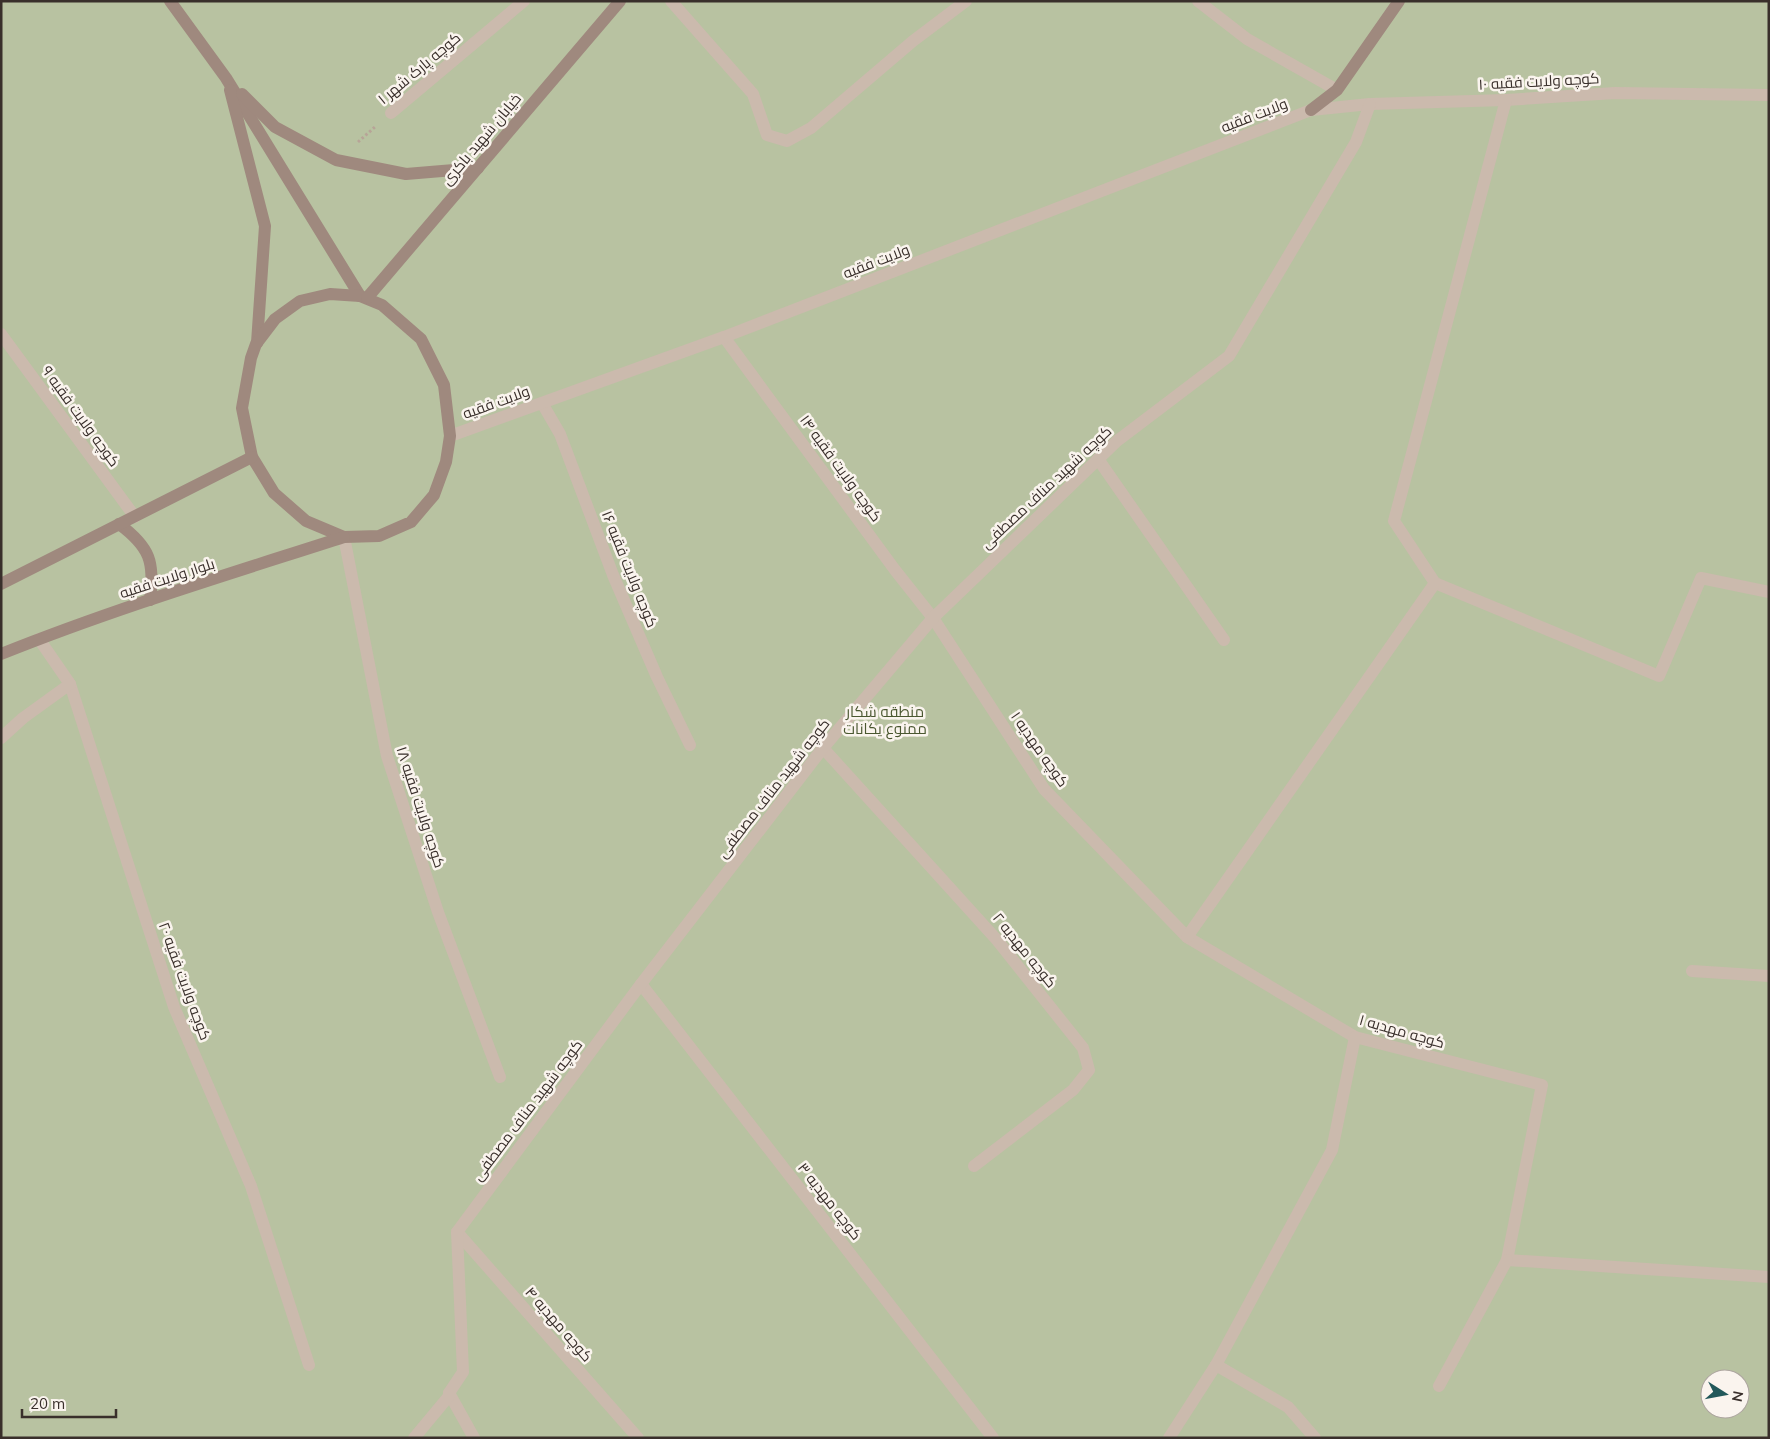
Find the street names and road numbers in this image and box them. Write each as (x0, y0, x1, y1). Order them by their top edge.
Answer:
street label: کوچه پارک شهر ۱ (374, 28, 465, 109)
street label: کوچه ولایت فقیه ۱۰ (1478, 68, 1600, 95)
street label: خیابان شهید باکری (437, 89, 526, 189)
street label: ولایت فقیه (1218, 94, 1290, 136)
street label: ولایت فقیه (840, 240, 912, 282)
street label: کوچه ولایت فقیه ۹ (37, 362, 124, 471)
street label: ولایت فقیه (460, 381, 532, 423)
street label: کوچه ولایت فقیه ۱۴ (795, 411, 886, 526)
street label: کوچه شهید مناف مصطفی (977, 421, 1116, 553)
street label: کوچه ولایت فقیه ۱۶ (597, 508, 662, 631)
street label: بلوار ولایت فقیه (117, 554, 217, 602)
street label: کوچه مهدیه ۱ (1006, 708, 1073, 791)
street label: کوچه شهید مناف مصطفی (713, 714, 834, 862)
street label: کوچه ولایت فقیه ۱۸ (391, 744, 450, 870)
street label: کوچه مهدیه ۲ (988, 909, 1061, 992)
street label: کوچه ولایت فقیه ۲۰ (154, 919, 215, 1043)
street label: کوچه مهدیه ۱ (1357, 1010, 1447, 1053)
street label: کوچه شهید مناف مصطفی (468, 1036, 587, 1185)
street label: کوچه مهدیه ۳ (793, 1158, 866, 1244)
street label: کوچه مهدیه ۴ (521, 1283, 597, 1366)

